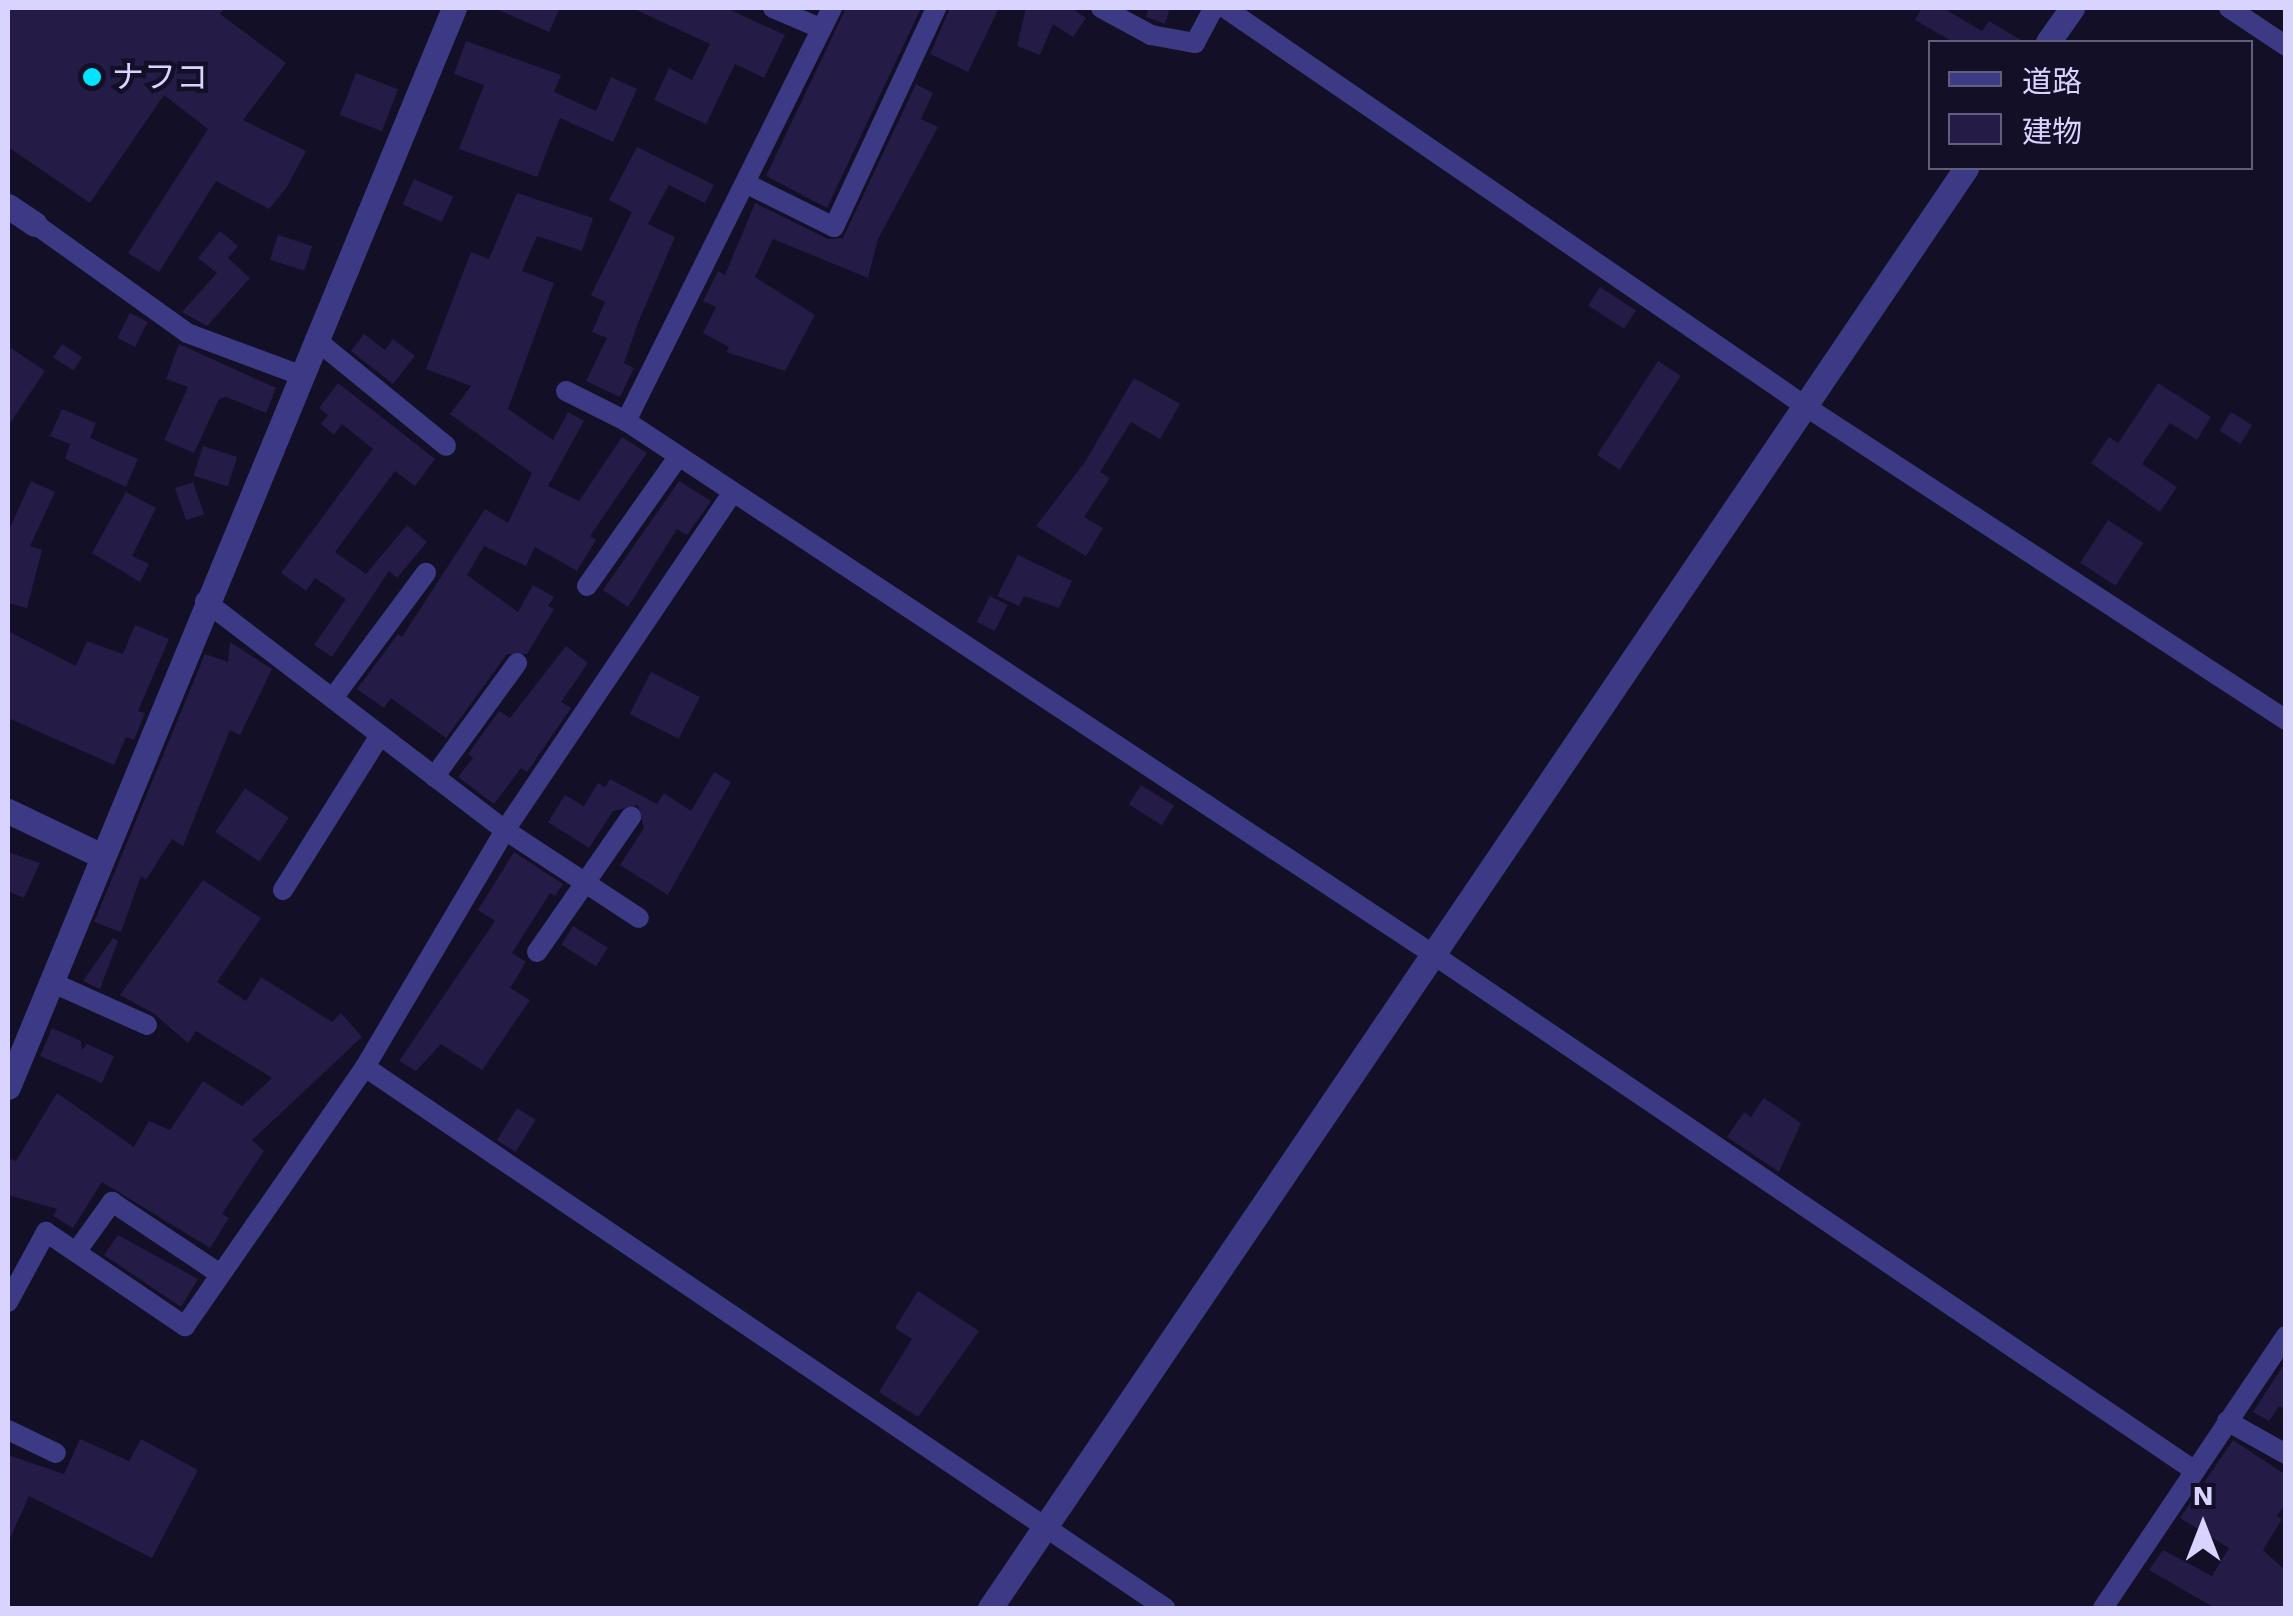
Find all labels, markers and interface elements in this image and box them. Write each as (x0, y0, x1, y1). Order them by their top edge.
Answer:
legend (1928, 40, 2253, 170)
place label: ナフコ (112, 58, 208, 96)
text: 道路 (2022, 64, 2082, 99)
marker: ナフコ (81, 66, 103, 88)
text: 建物 (2022, 114, 2082, 149)
north arrow (2153, 1476, 2253, 1576)
text: N (2193, 1479, 2213, 1512)

